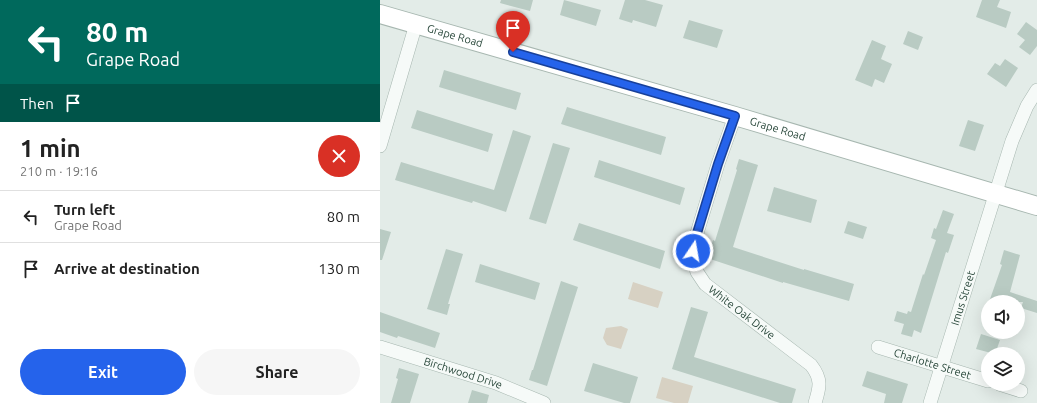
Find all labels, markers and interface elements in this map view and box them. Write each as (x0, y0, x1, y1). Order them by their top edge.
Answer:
pin (496, 11, 530, 52)
icon: left (20, 16, 72, 68)
text: 80 m (86, 16, 148, 47)
icon: arrive (502, 17, 524, 39)
street label: Grape Road (426, 22, 484, 49)
text: Grape Road (86, 49, 180, 69)
icon: arrive (62, 92, 84, 114)
text: Then (20, 95, 54, 112)
street label: Grape Road (748, 115, 807, 143)
text: 1 min (20, 135, 81, 162)
button: close (318, 135, 360, 177)
text: 210 m · 19:16 (20, 164, 98, 178)
text: Turn left (54, 201, 115, 218)
icon: left (20, 206, 42, 228)
text: 80 m (327, 208, 360, 225)
text: Grape Road (54, 218, 122, 232)
position arrow (672, 230, 714, 272)
icon: arrive (20, 258, 42, 280)
text: Arrive at destination (54, 260, 200, 277)
text: 130 m (318, 260, 360, 277)
street label: Imus Street (949, 269, 977, 327)
street label: White Oak Drive (706, 283, 777, 341)
map controls (981, 295, 1025, 391)
button: sound (981, 295, 1025, 339)
street label: Charlotte Street (892, 346, 973, 382)
button: layers (981, 347, 1025, 391)
button: Exit (20, 349, 186, 395)
button: Share (194, 349, 360, 395)
street label: Birchwood Drive (422, 355, 504, 391)

